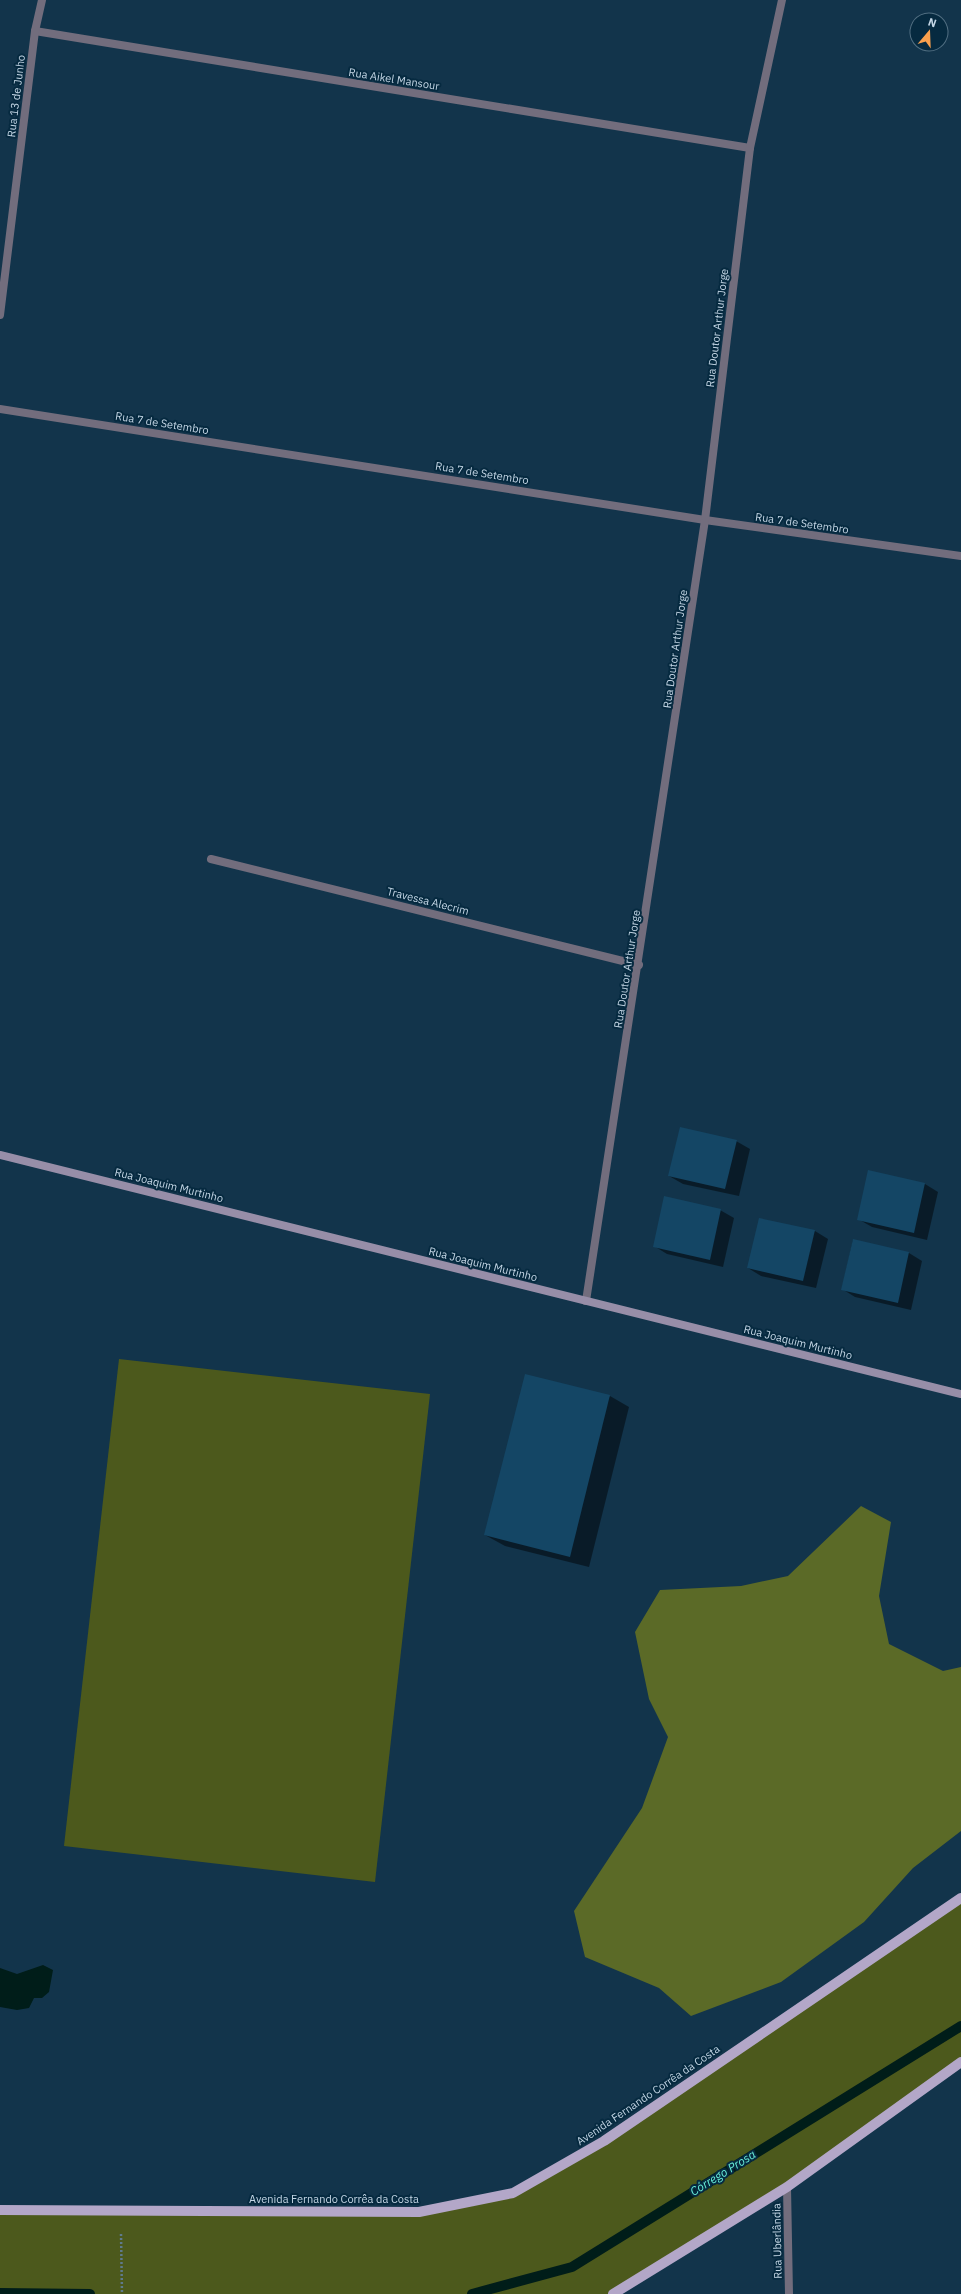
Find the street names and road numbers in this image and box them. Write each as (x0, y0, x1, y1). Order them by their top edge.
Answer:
street label: Rua 13 de Junho (4, 54, 28, 138)
street label: Rua Aikel Mansour (348, 65, 440, 93)
street label: Rua Doutor Arthur Jorge (703, 268, 731, 388)
street label: Rua 7 de Setembro (114, 409, 210, 437)
street label: Rua 7 de Setembro (434, 459, 530, 487)
street label: Rua 7 de Setembro (754, 509, 850, 537)
street label: Rua Doutor Arthur Jorge (660, 589, 690, 709)
street label: Travessa Alecrim (386, 884, 470, 918)
street label: Rua Doutor Arthur Jorge (611, 909, 643, 1029)
street label: Rua Joaquim Murtinho (113, 1165, 225, 1205)
street label: Rua Joaquim Murtinho (427, 1244, 539, 1284)
street label: Rua Joaquim Murtinho (742, 1322, 854, 1362)
street label: Avenida Fernando Corrêa da Costa (574, 2042, 722, 2148)
street label: Avenida Fernando Corrêa da Costa (249, 2192, 419, 2206)
street label: Rua Uberlândia (769, 2203, 785, 2279)

